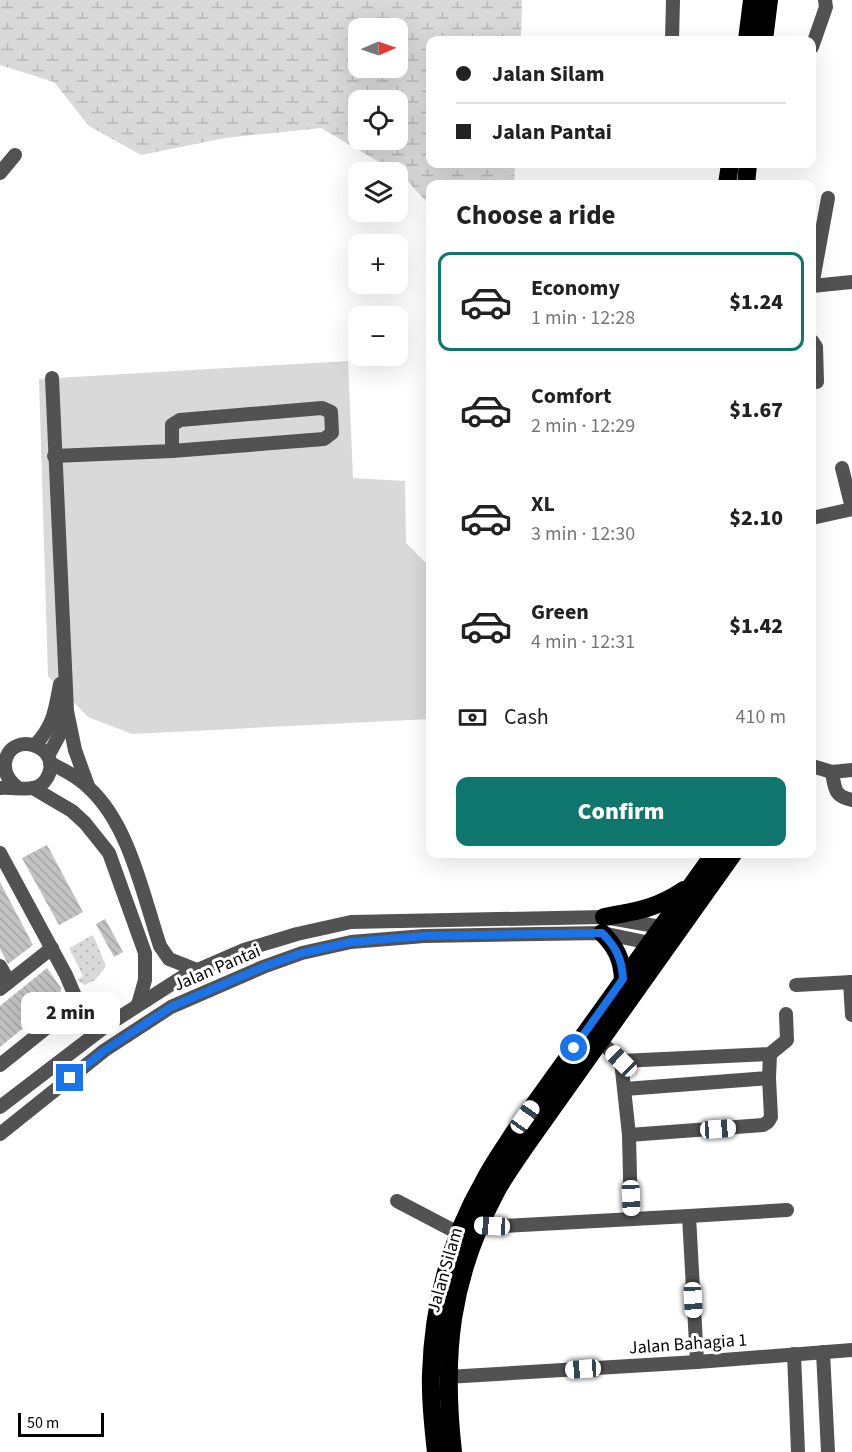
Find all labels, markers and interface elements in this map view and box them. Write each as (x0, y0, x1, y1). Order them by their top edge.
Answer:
north arrow (348, 18, 408, 78)
map controls (348, 18, 408, 366)
text: Jalan Silam (492, 58, 605, 90)
button: locate (348, 90, 408, 150)
text: Jalan Pantai (492, 116, 612, 148)
button: layers (348, 162, 408, 222)
text: Choose a ride (456, 196, 616, 235)
button: + (348, 234, 408, 294)
text: Economy (531, 272, 620, 304)
icon: car (459, 275, 513, 329)
text: $1.24 (729, 286, 783, 318)
text: 1 min · 12:28 (531, 304, 635, 332)
button: − (348, 306, 408, 366)
text: Comfort (531, 380, 612, 412)
icon: car (459, 383, 513, 437)
text: $1.67 (729, 394, 783, 426)
text: 2 min · 12:29 (531, 412, 635, 440)
text: XL (531, 488, 555, 520)
icon: car (459, 491, 513, 545)
text: $2.10 (729, 502, 783, 534)
text: 3 min · 12:30 (531, 520, 635, 548)
text: Green (531, 596, 589, 628)
icon: car (459, 599, 513, 653)
text: $1.42 (729, 610, 783, 642)
text: 4 min · 12:31 (531, 628, 635, 656)
icon: cash (456, 701, 489, 734)
text: Cash (504, 701, 549, 733)
text: 410 m (736, 703, 786, 731)
button: Confirm (456, 777, 786, 846)
street label: Jalan Pantai (170, 938, 264, 998)
callout: 2 min (20, 991, 119, 1033)
text: 2 min (46, 999, 95, 1027)
route start (560, 1034, 587, 1061)
car (602, 1042, 640, 1080)
route end (56, 1064, 83, 1091)
car (507, 1097, 543, 1137)
car (699, 1119, 737, 1139)
car (621, 1180, 641, 1216)
car (474, 1216, 510, 1236)
street label: Jalan Silam (421, 1225, 469, 1315)
car (683, 1282, 703, 1318)
street label: Jalan Bahagia 1 (628, 1327, 748, 1361)
car (564, 1359, 602, 1379)
scale bar (18, 1410, 104, 1438)
text: 50 m (27, 1412, 59, 1434)

